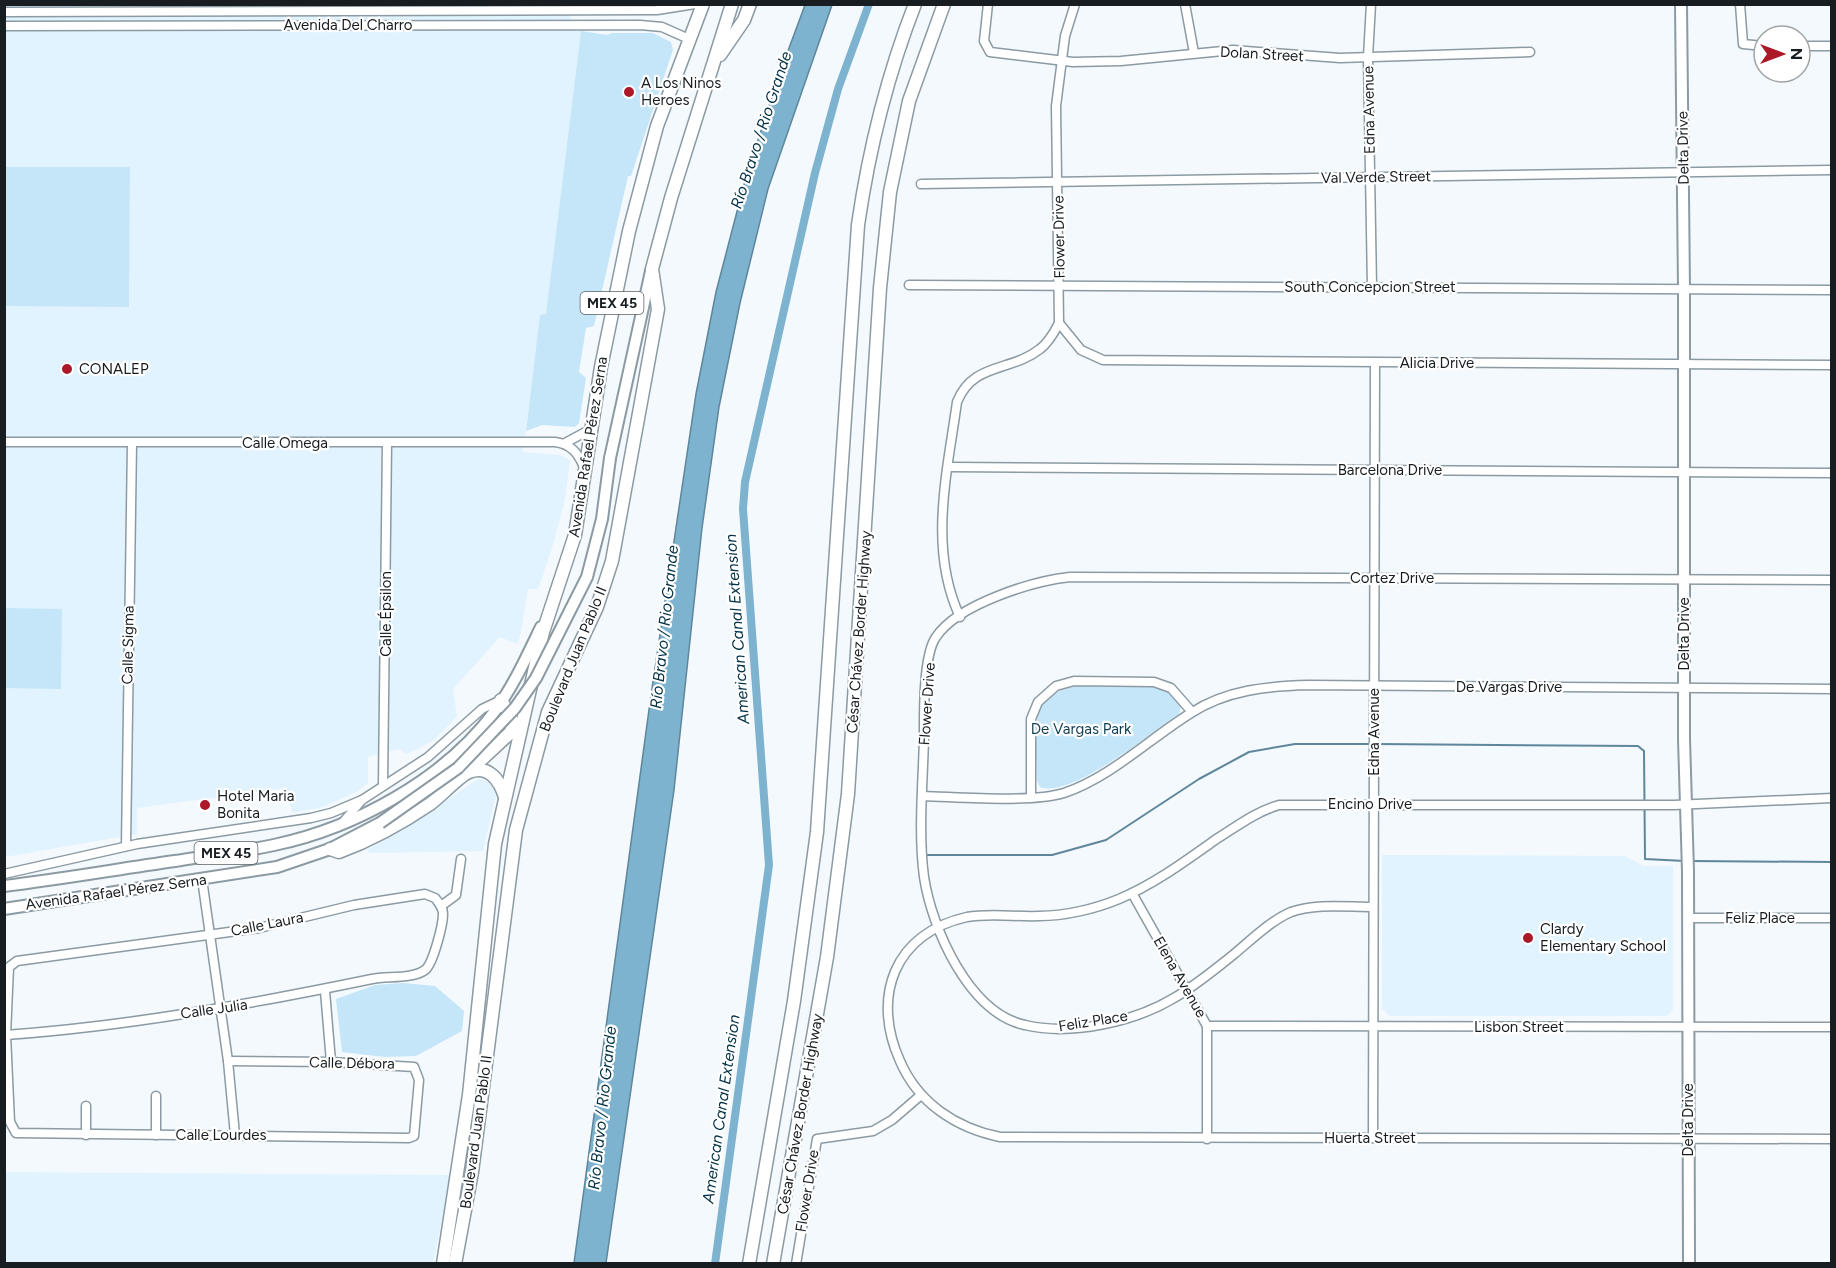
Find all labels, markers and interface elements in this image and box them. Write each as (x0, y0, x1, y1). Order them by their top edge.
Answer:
street label: Avenida Del Charro (284, 16, 413, 34)
north arrow (1752, 24, 1812, 84)
street label: Dolan Street (1220, 43, 1305, 65)
text: N (1787, 48, 1806, 60)
water label: Río Bravo / Rio Grande (727, 49, 795, 211)
street label: Edna Avenue (1359, 66, 1379, 154)
place label: A Los Ninos Heroes (641, 74, 721, 109)
marker: A Los Ninos Heroes (622, 85, 636, 99)
street label: Delta Drive (1673, 111, 1693, 185)
street label: Val Verde Street (1321, 167, 1432, 187)
street label: Flower Drive (1049, 195, 1069, 279)
street label: South Concepcion Street (1284, 278, 1456, 296)
road number: MEX 45 (580, 292, 644, 314)
street label: Alicia Drive (1400, 354, 1474, 372)
street label: Avenida Rafael Pérez Serna (565, 355, 611, 539)
place label: CONALEP (79, 360, 149, 378)
marker: CONALEP (60, 362, 74, 376)
street label: Calle Omega (242, 434, 328, 452)
street label: Barcelona Drive (1338, 461, 1442, 479)
street label: César Chávez Border Highway (843, 530, 875, 734)
water label: American Canal Extension (721, 533, 753, 726)
water label: Río Bravo / Rio Grande (646, 544, 682, 710)
street label: Cortez Drive (1350, 569, 1434, 587)
street label: Calle Épsilon (377, 571, 395, 657)
street label: Boulevard Juan Pablo II (536, 584, 610, 734)
street label: Delta Drive (1675, 597, 1693, 671)
street label: Calle Sigma (118, 605, 138, 685)
street label: Flower Drive (915, 662, 939, 746)
street label: De Vargas Drive (1456, 678, 1562, 696)
street label: Edna Avenue (1365, 688, 1383, 776)
park label: De Vargas Park (1031, 720, 1132, 738)
place label: Hotel Maria Bonita (217, 787, 294, 822)
street label: Encino Drive (1328, 795, 1412, 813)
marker: Hotel Maria Bonita (198, 798, 212, 812)
road number: MEX 45 (194, 842, 258, 864)
street label: Avenida Rafael Pérez Serna (24, 870, 208, 914)
street label: Calle Laura (229, 908, 305, 940)
street label: Feliz Place (1725, 909, 1795, 927)
place label: Clardy Elementary School (1540, 920, 1666, 955)
marker: Clardy Elementary School (1521, 931, 1535, 945)
street label: Elena Avenue (1149, 933, 1211, 1021)
street label: Calle Julia (179, 995, 249, 1023)
street label: Feliz Place (1057, 1007, 1129, 1035)
street label: César Chávez Border Highway (773, 1012, 827, 1216)
water label: American Canal Extension (698, 1013, 744, 1206)
street label: Lisbon Street (1474, 1018, 1564, 1036)
water label: Río Bravo / Rio Grande (584, 1025, 620, 1191)
street label: Calle Débora (309, 1053, 395, 1073)
street label: Boulevard Juan Pablo II (456, 1054, 496, 1210)
street label: Delta Drive (1679, 1083, 1697, 1157)
street label: Calle Lourdes (176, 1126, 266, 1144)
street label: Huerta Street (1324, 1129, 1416, 1147)
street label: Flower Drive (792, 1149, 822, 1233)

